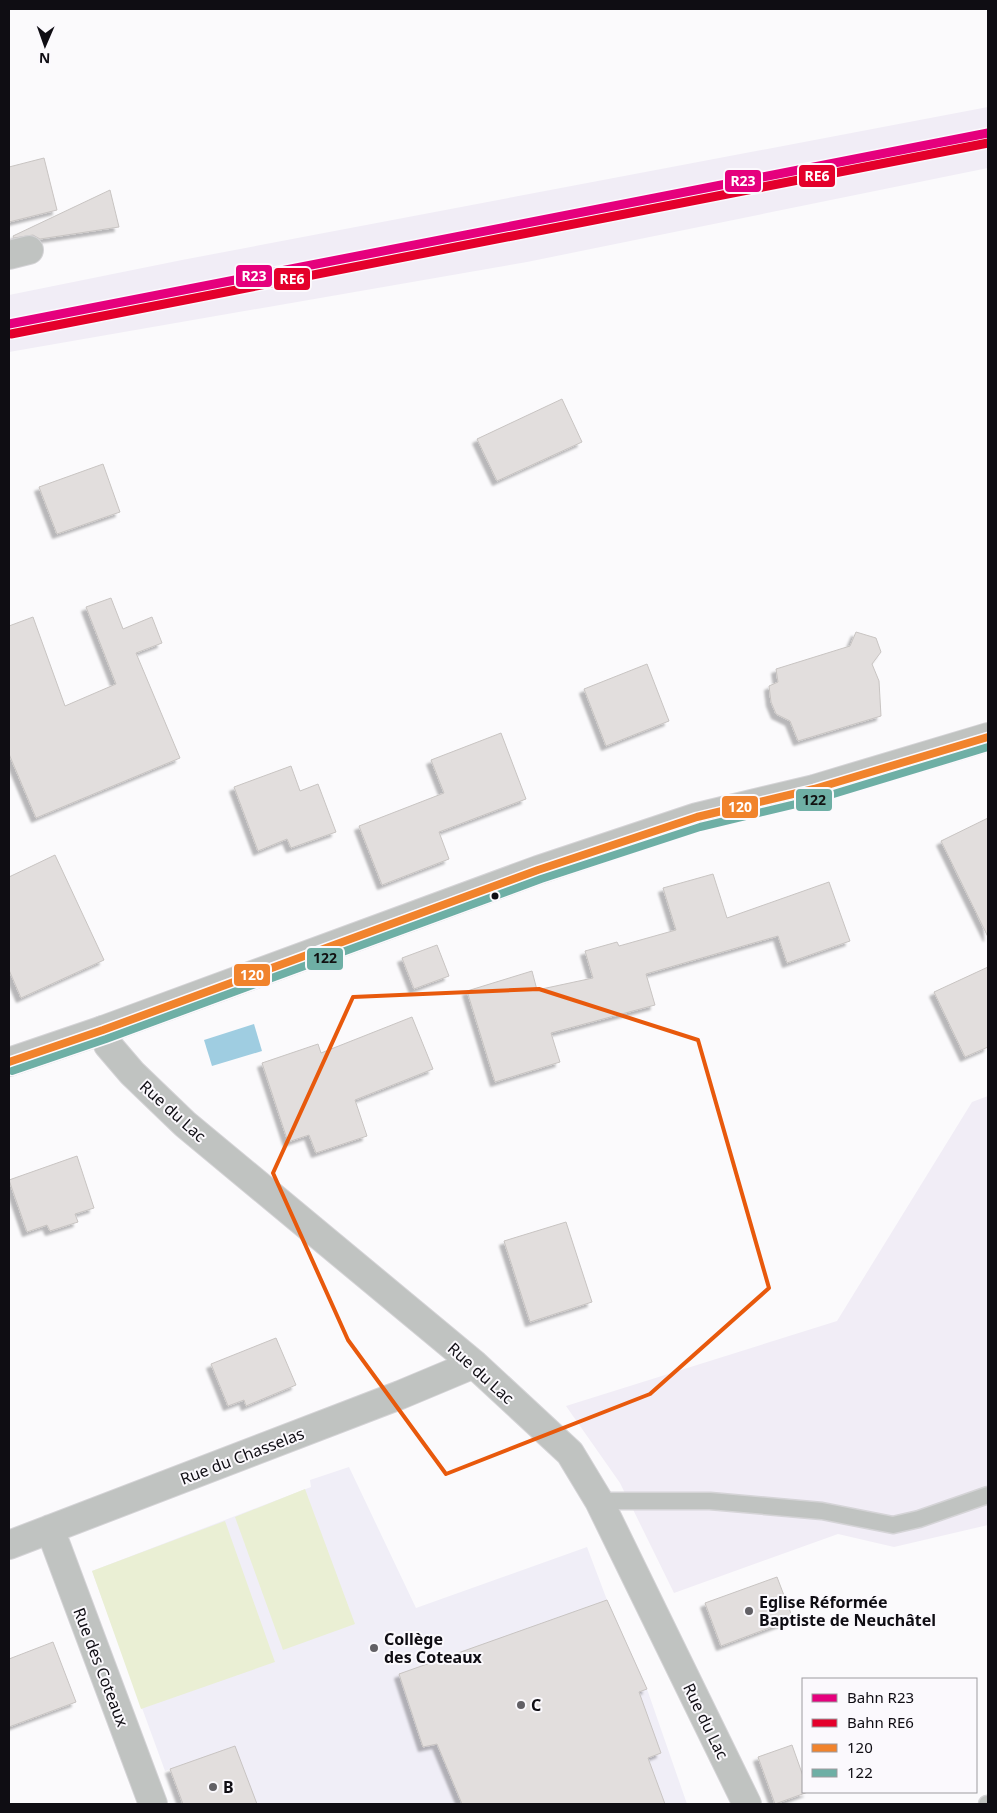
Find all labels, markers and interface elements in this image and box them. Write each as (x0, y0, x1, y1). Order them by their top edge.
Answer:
north arrow (20, 20, 70, 70)
text: N (39, 49, 51, 68)
line badge: RE6 (798, 164, 836, 188)
text: RE6 (804, 166, 830, 185)
line badge: R23 (724, 169, 762, 193)
text: R23 (730, 171, 756, 190)
line badge: R23 (235, 264, 273, 288)
text: R23 (241, 266, 267, 285)
line badge: RE6 (273, 267, 311, 291)
text: RE6 (279, 269, 305, 288)
line badge: 122 (795, 788, 833, 812)
text: 122 (802, 790, 826, 809)
line badge: 120 (721, 795, 759, 819)
text: 120 (728, 797, 752, 816)
unlabelled marker (490, 891, 500, 901)
line badge: 122 (306, 947, 344, 971)
text: 122 (313, 948, 337, 967)
line badge: 120 (233, 963, 271, 987)
text: 120 (240, 965, 264, 984)
street label: Rue du Lac (135, 1075, 211, 1147)
street label: Rue du Lac (443, 1337, 519, 1409)
street label: Rue du Chasselas (177, 1422, 307, 1490)
place label: Eglise Réformée Baptiste de Neuchâtel (759, 1591, 936, 1631)
street label: Rue des Coteaux (68, 1604, 134, 1730)
marker: Eglise Réformée Baptiste de Neuchâtel (743, 1605, 755, 1617)
place label: Collège des Coteaux (384, 1628, 483, 1668)
marker: Collège des Coteaux (368, 1642, 380, 1654)
legend (802, 1678, 977, 1793)
street label: Rue du Lac (678, 1679, 734, 1763)
text: Bahn R23 (847, 1687, 914, 1707)
place label: C (531, 1694, 541, 1716)
marker: C (515, 1699, 527, 1711)
text: Bahn RE6 (847, 1712, 914, 1732)
text: 120 (847, 1737, 873, 1757)
text: 122 (847, 1762, 873, 1782)
place label: B (223, 1776, 234, 1798)
marker: B (207, 1781, 219, 1793)

